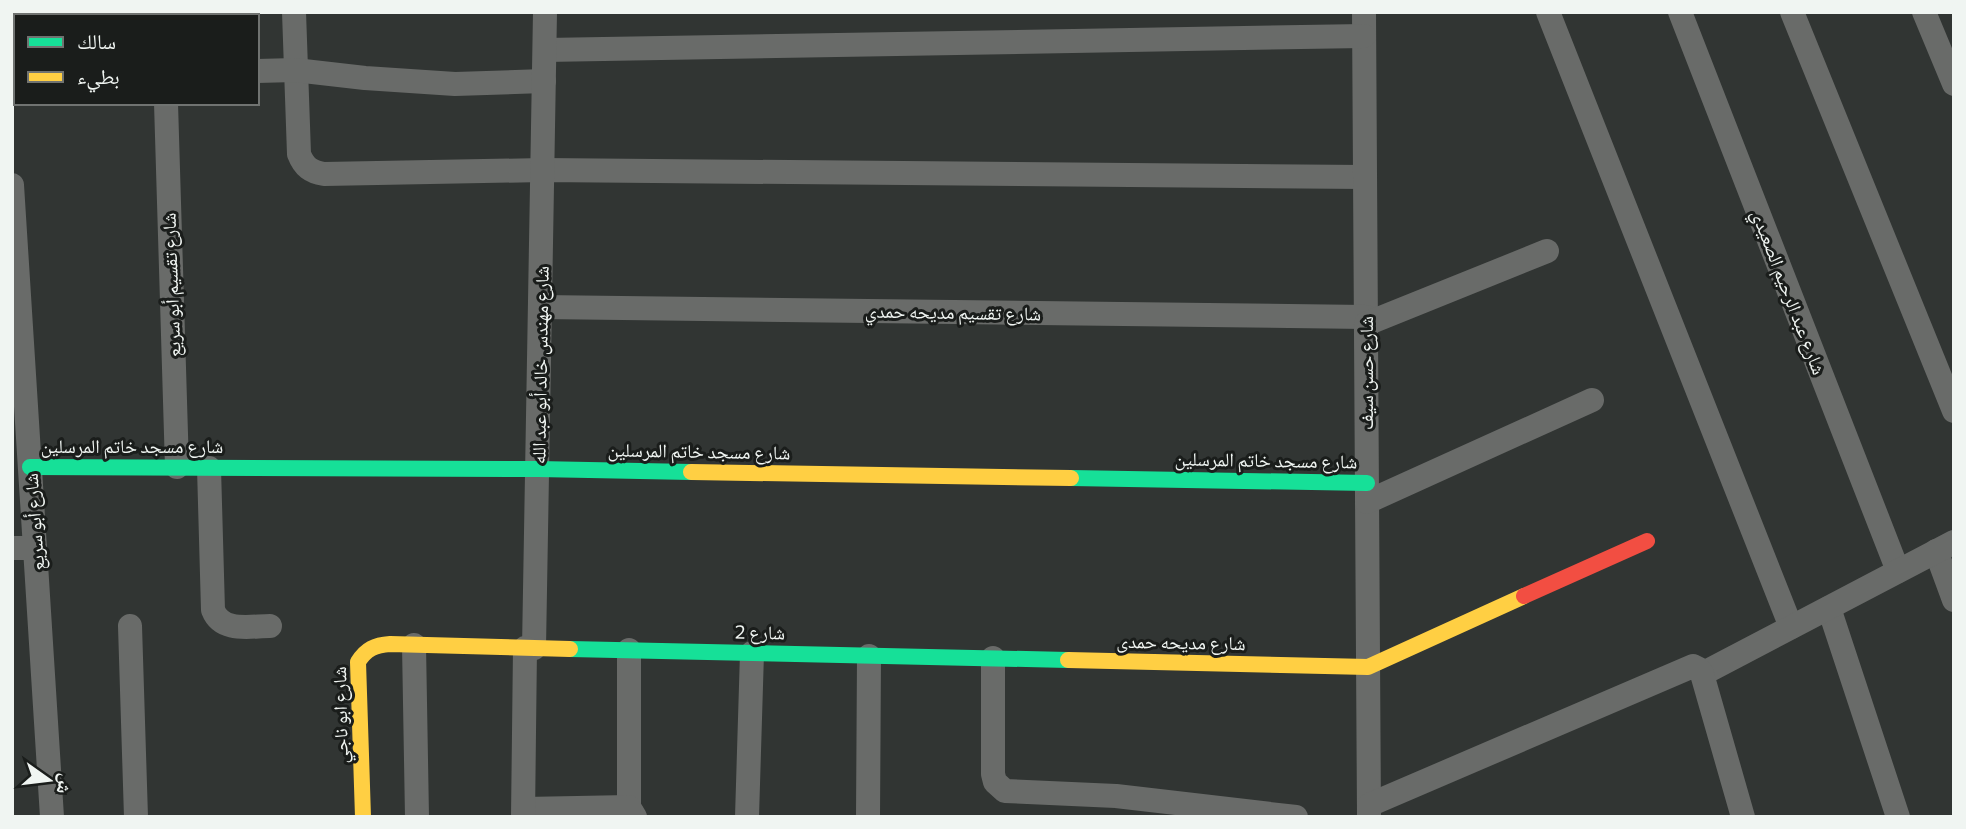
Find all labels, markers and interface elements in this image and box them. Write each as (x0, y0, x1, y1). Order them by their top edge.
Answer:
legend (14, 14, 259, 105)
text: سالك (77, 28, 116, 53)
text: بطيء (77, 63, 120, 93)
street label: شارع عبد الرحيم الصعيدي (1743, 206, 1832, 379)
street label: شارع تقسيم أبو سريع (156, 212, 187, 358)
street label: شارع مهندس خالد أبو عبد الله (526, 266, 554, 464)
street label: شارع تقسيم مديحه حمدي (864, 298, 1041, 329)
street label: شارع حسن سيف (1354, 316, 1378, 430)
street label: شارع مسجد خاتم المرسلين (41, 434, 223, 459)
street label: شارع مسجد خاتم المرسلين (607, 437, 790, 466)
street label: شارع مسجد خاتم المرسلين (1174, 446, 1357, 475)
street label: شارع أبو سريع (19, 472, 50, 572)
street label: شارع 2 (735, 620, 785, 644)
street label: شارع مديحه حمدى (1116, 629, 1246, 655)
street label: شارع ابو ناجي (327, 666, 357, 764)
north arrow (14, 745, 84, 815)
text: ش (51, 771, 80, 797)

